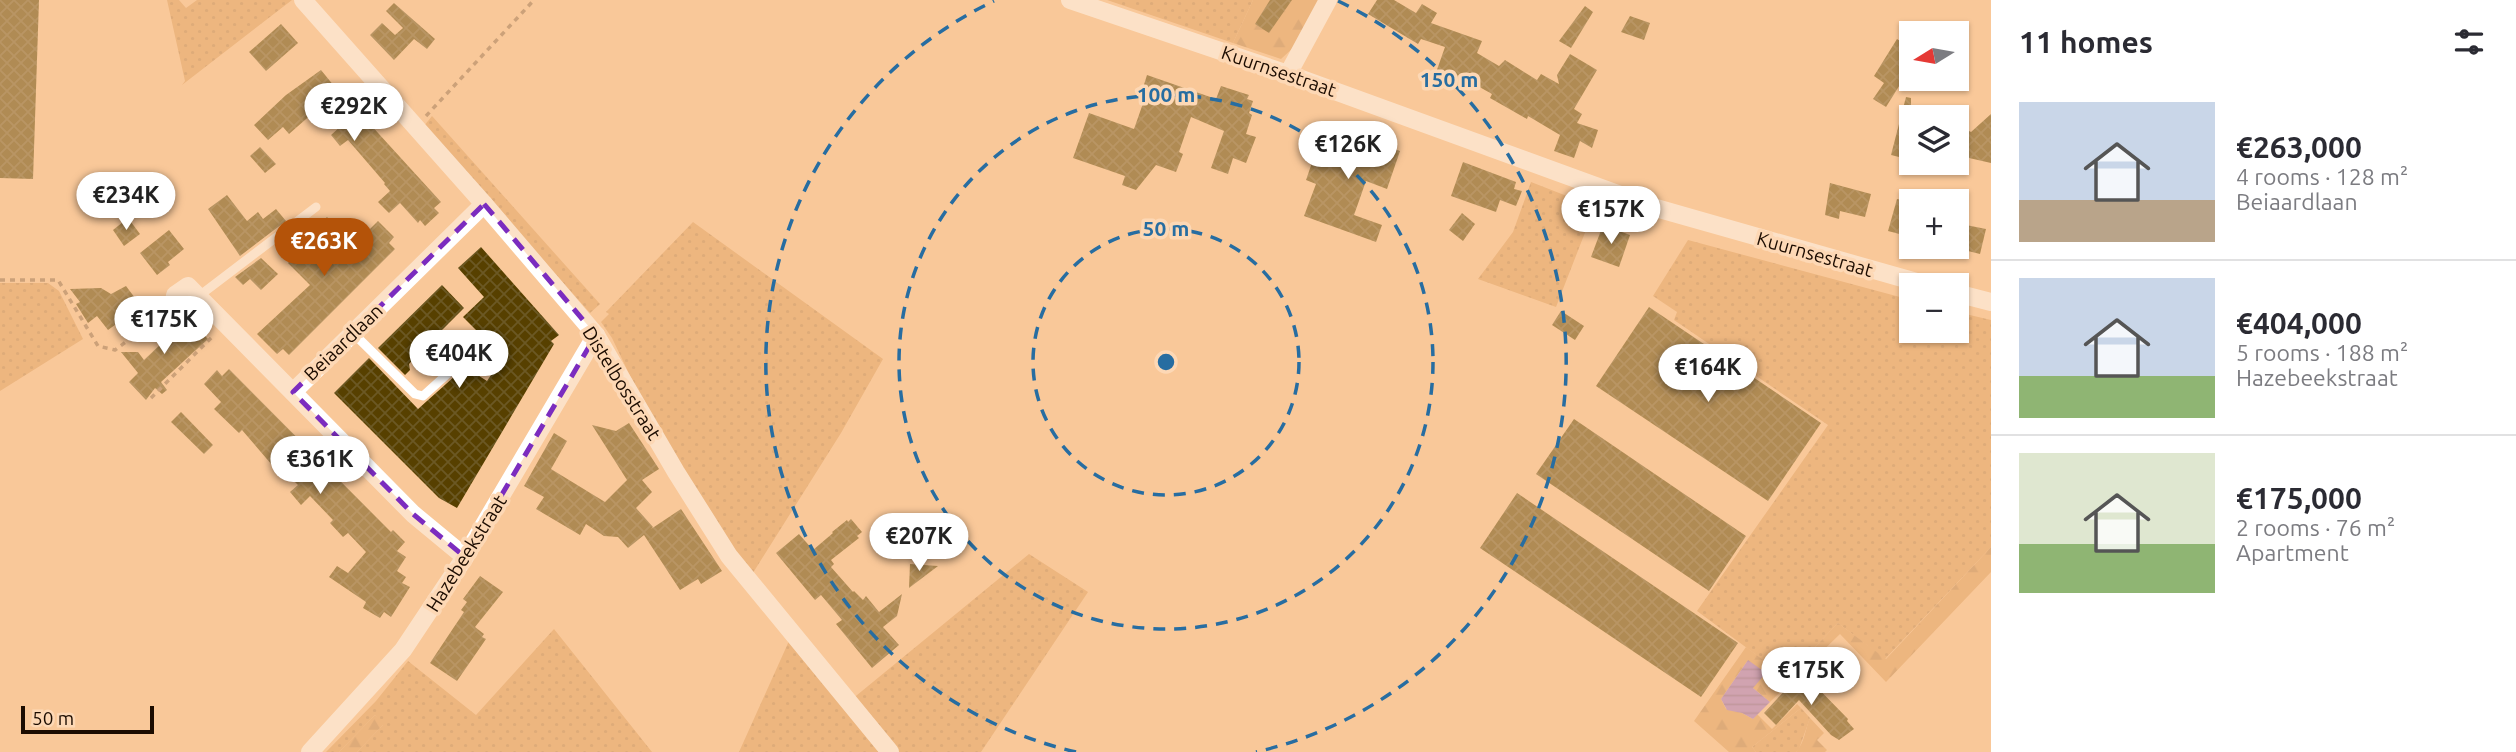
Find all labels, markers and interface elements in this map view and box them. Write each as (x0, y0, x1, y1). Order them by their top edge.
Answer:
north arrow (1899, 21, 1969, 91)
map controls (1899, 21, 1969, 343)
icon: filters (2450, 23, 2488, 61)
text: 11 homes (2019, 25, 2153, 59)
street label: Kuurnsestraat (1219, 41, 1340, 101)
text: 150 m (1420, 67, 1478, 91)
text: 100 m (1137, 82, 1195, 106)
pin: €292K (305, 83, 403, 143)
text: €292K (320, 93, 388, 118)
button: layers (1899, 105, 1969, 175)
pin: €126K (1299, 122, 1397, 181)
icon: home (2075, 130, 2159, 214)
text: €263,000 (2236, 130, 2362, 164)
text: €126K (1314, 131, 1382, 156)
text: 4 rooms · 128 m² (2236, 164, 2408, 189)
pin: €234K (77, 173, 175, 232)
text: €234K (92, 182, 160, 207)
pin: €157K (1562, 187, 1660, 246)
button: + (1899, 189, 1969, 259)
text: Beiaardlaan (2236, 189, 2358, 214)
text: €157K (1577, 196, 1645, 221)
text: 50 m (1143, 216, 1189, 240)
pin: €263K (275, 218, 373, 278)
street label: Kuurnsestraat (1754, 227, 1876, 281)
text: €263K (290, 228, 358, 253)
button: − (1899, 273, 1969, 343)
pin: €175K (115, 296, 213, 356)
street label: Beiaardlaan (299, 299, 387, 385)
text: €175K (130, 306, 198, 331)
icon: home (2075, 306, 2159, 390)
text: €404,000 (2236, 306, 2362, 340)
street label: Distelbosstraat (578, 322, 666, 444)
pin: €404K (410, 330, 508, 390)
text: €404K (425, 340, 493, 365)
text: 5 rooms · 188 m² (2236, 340, 2408, 365)
pin: €164K (1659, 344, 1757, 404)
centre of rings (1154, 350, 1178, 374)
text: €164K (1674, 354, 1742, 379)
text: Hazebeekstraat (2236, 365, 2398, 390)
pin: €361K (271, 436, 369, 496)
text: €361K (286, 446, 354, 471)
icon: home (2075, 481, 2159, 565)
text: €175,000 (2236, 481, 2362, 515)
street label: Hazebeekstraat (421, 490, 511, 616)
pin: €207K (870, 514, 968, 573)
text: 2 rooms · 76 m² (2236, 515, 2395, 540)
text: €207K (885, 523, 953, 548)
text: Apartment (2236, 540, 2349, 565)
pin: €175K (1762, 648, 1860, 707)
text: €175K (1777, 657, 1845, 682)
scale bar (21, 703, 154, 735)
text: 50 m (32, 707, 74, 729)

